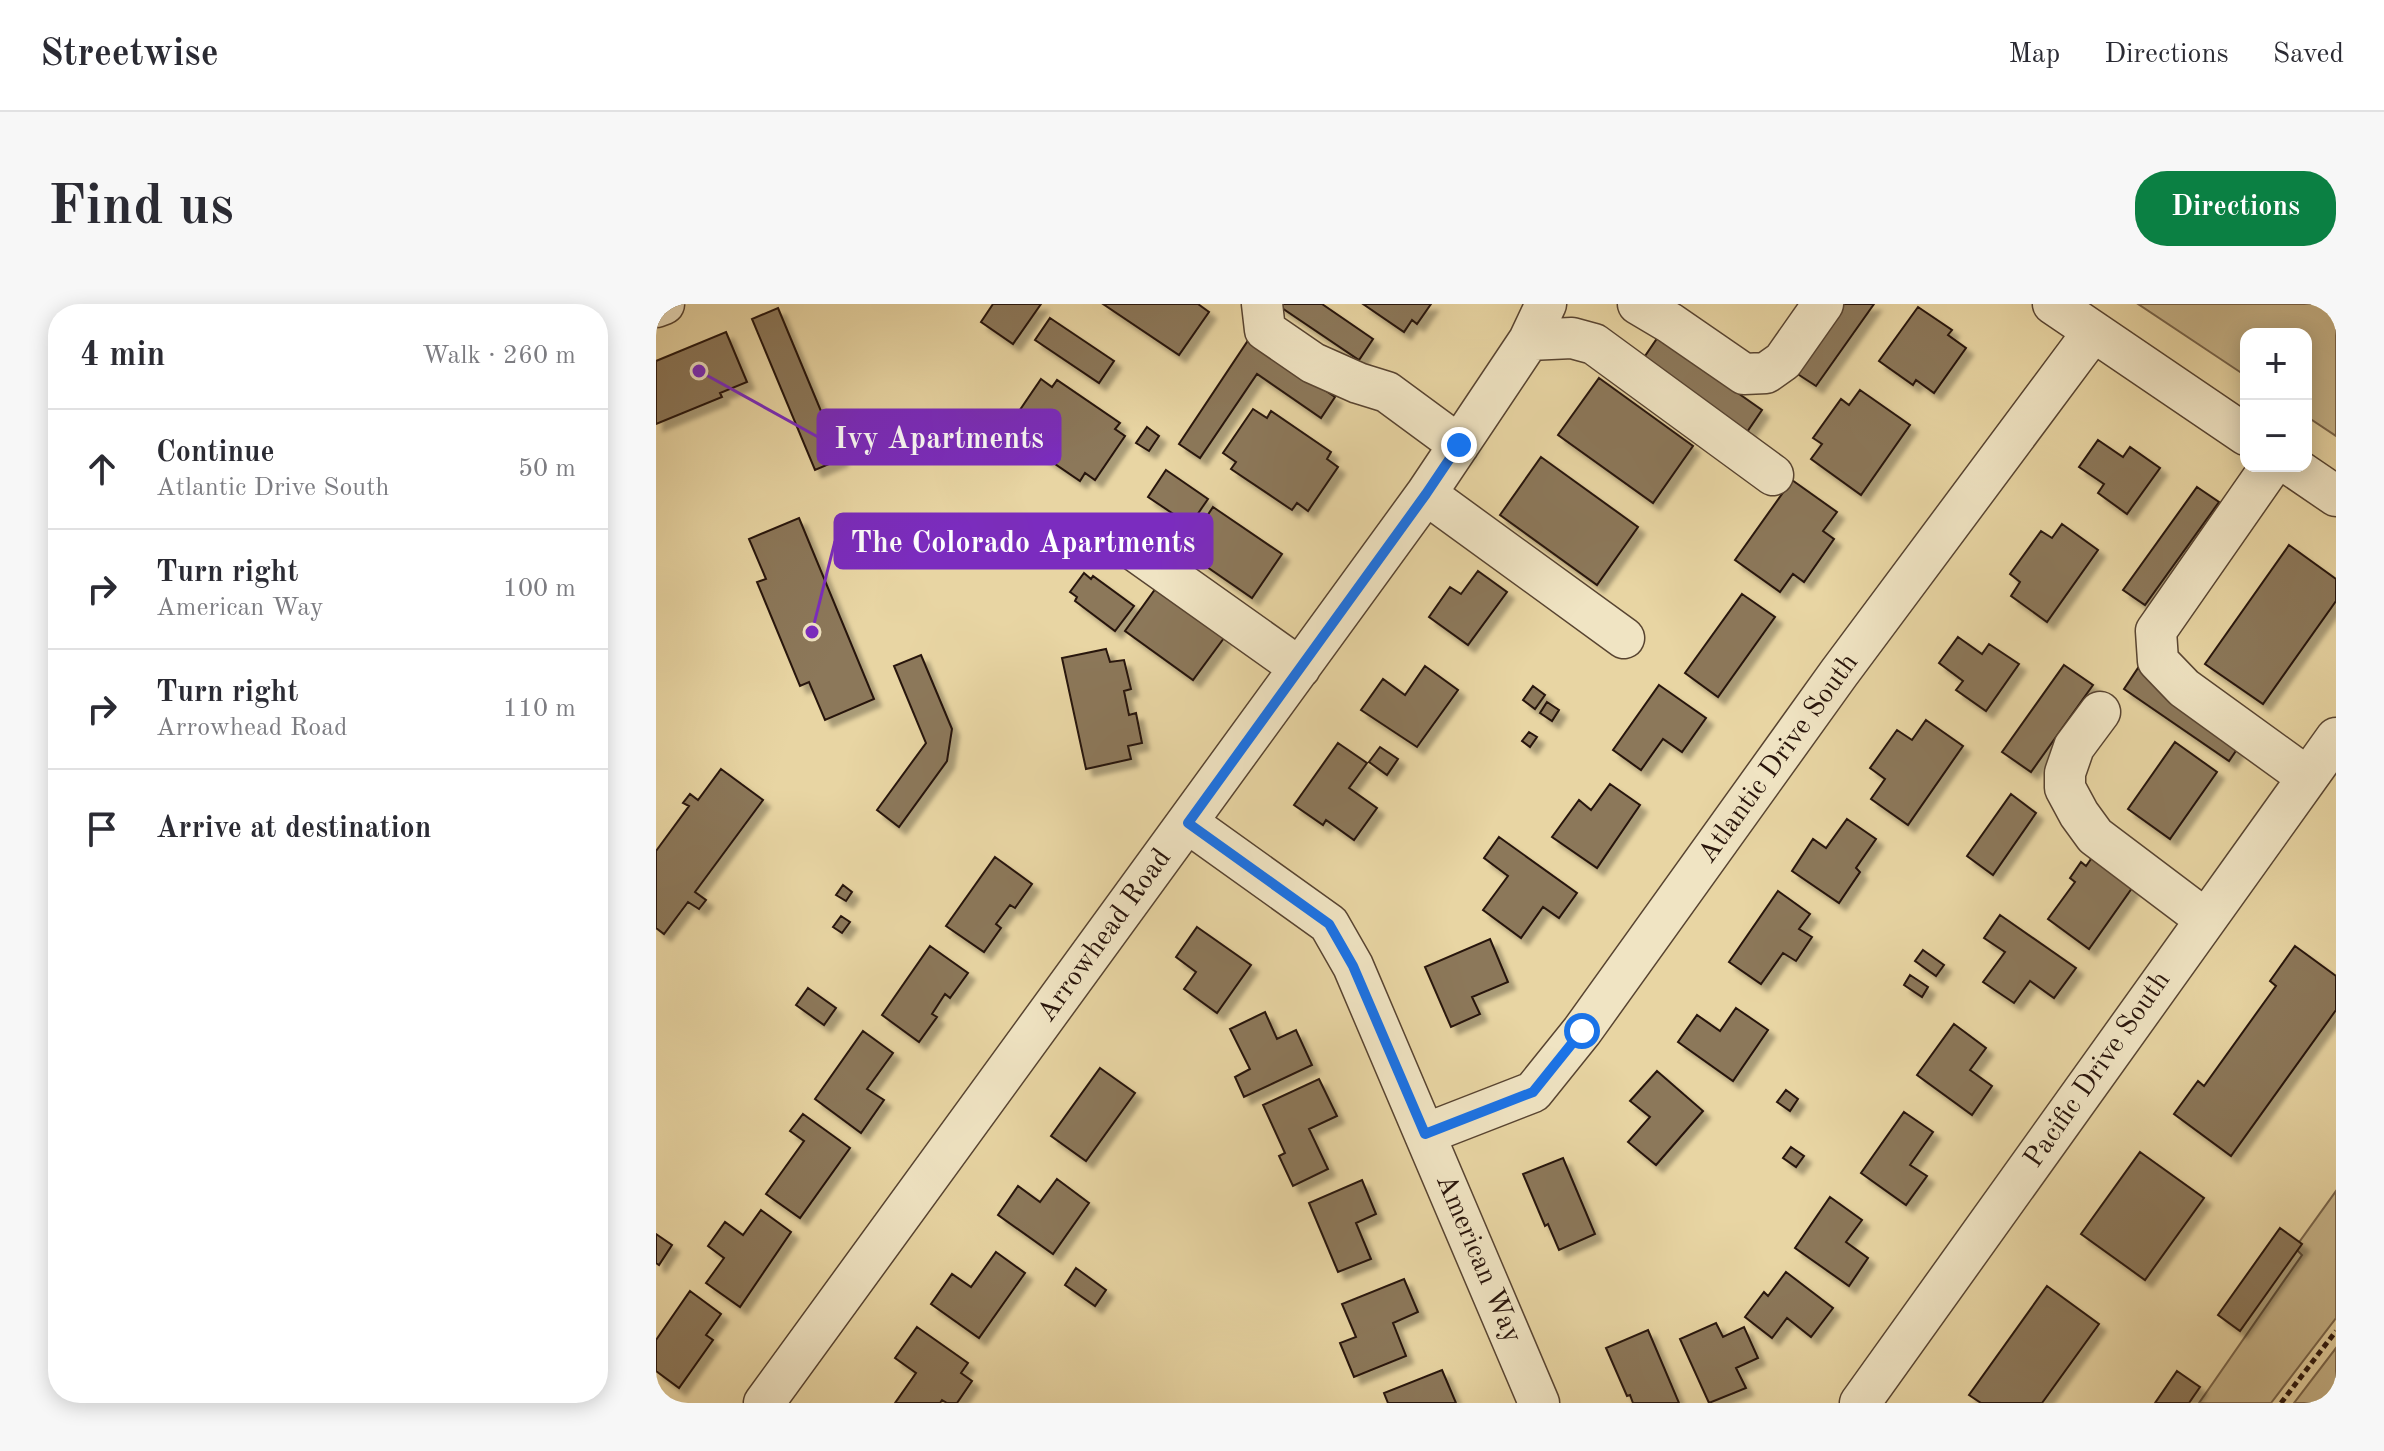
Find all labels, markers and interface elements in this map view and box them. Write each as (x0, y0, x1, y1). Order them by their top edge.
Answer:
text: Streetwise (40, 36, 219, 74)
text: Map (2008, 41, 2060, 69)
text: Directions (2104, 41, 2229, 69)
text: Saved (2273, 41, 2344, 69)
button: Directions (2135, 171, 2336, 246)
text: Find us (48, 180, 234, 236)
map controls (2240, 328, 2312, 472)
button: + (2240, 328, 2312, 400)
text: 4 min (80, 339, 165, 373)
text: Walk · 260 m (422, 343, 576, 369)
button: − (2240, 400, 2312, 472)
callout: Ivy Apartments (818, 410, 1060, 464)
text: Ivy Apartments (834, 425, 1044, 455)
route end (1441, 427, 1477, 463)
text: Continue (156, 438, 275, 468)
icon: ahead (80, 447, 124, 491)
text: 50 m (518, 456, 576, 482)
text: Atlantic Drive South (156, 475, 389, 501)
callout: The Colorado Apartments (835, 514, 1212, 568)
text: The Colorado Apartments (851, 529, 1195, 559)
text: Turn right (156, 558, 298, 588)
icon: right (80, 567, 124, 611)
text: 100 m (503, 576, 576, 602)
text: American Way (156, 595, 324, 621)
street label: Atlantic Drive South (1694, 649, 1864, 869)
text: Turn right (156, 678, 298, 708)
icon: right (80, 687, 124, 731)
text: 110 m (503, 696, 576, 722)
text: Arrowhead Road (156, 715, 348, 741)
icon: arrive (80, 807, 124, 851)
text: Arrive at destination (156, 814, 431, 844)
street label: Arrowhead Road (1033, 844, 1177, 1028)
street label: Pacific Drive South (2020, 967, 2176, 1173)
route start (1564, 1013, 1600, 1049)
street label: American Way (1430, 1170, 1526, 1348)

